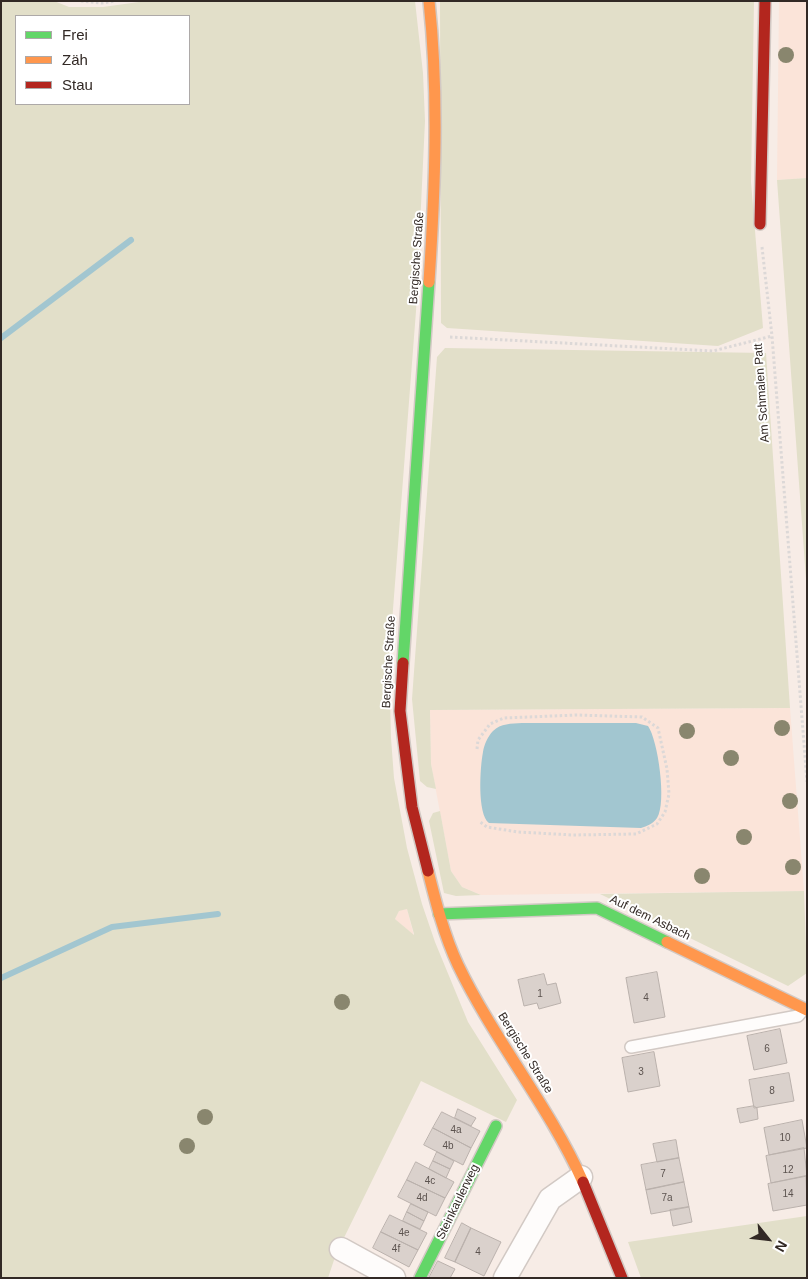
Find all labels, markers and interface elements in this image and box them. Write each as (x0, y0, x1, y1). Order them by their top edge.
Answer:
legend (15, 15, 190, 105)
text: Frei (62, 26, 88, 43)
text: Zäh (62, 51, 88, 68)
text: Stau (62, 76, 93, 93)
street label: Bergische Straße (407, 211, 427, 305)
street label: Am Schmalen Patt (751, 343, 773, 443)
street label: Bergische Straße (379, 615, 399, 709)
street label: Auf dem Asbach (607, 892, 693, 944)
house number: 1 (537, 988, 543, 1000)
house number: 4 (643, 992, 649, 1004)
street label: Bergische Straße (494, 1010, 556, 1096)
house number: 6 (764, 1043, 770, 1055)
house number: 3 (638, 1066, 644, 1078)
house number: 8 (769, 1085, 775, 1097)
house number: 4a (450, 1124, 462, 1136)
house number: 10 (779, 1132, 791, 1144)
house number: 4b (442, 1140, 454, 1152)
street label: Steinkaulerweg (434, 1162, 482, 1242)
house number: 12 (782, 1164, 794, 1176)
house number: 7 (660, 1168, 666, 1180)
house number: 4c (425, 1175, 435, 1187)
house number: 14 (782, 1188, 794, 1200)
house number: 4d (416, 1192, 428, 1204)
house number: 7a (661, 1192, 673, 1204)
north arrow (743, 1214, 793, 1264)
house number: 4e (398, 1227, 410, 1239)
text: N (772, 1238, 791, 1255)
house number: 4f (392, 1243, 400, 1255)
house number: 4 (475, 1246, 481, 1258)

